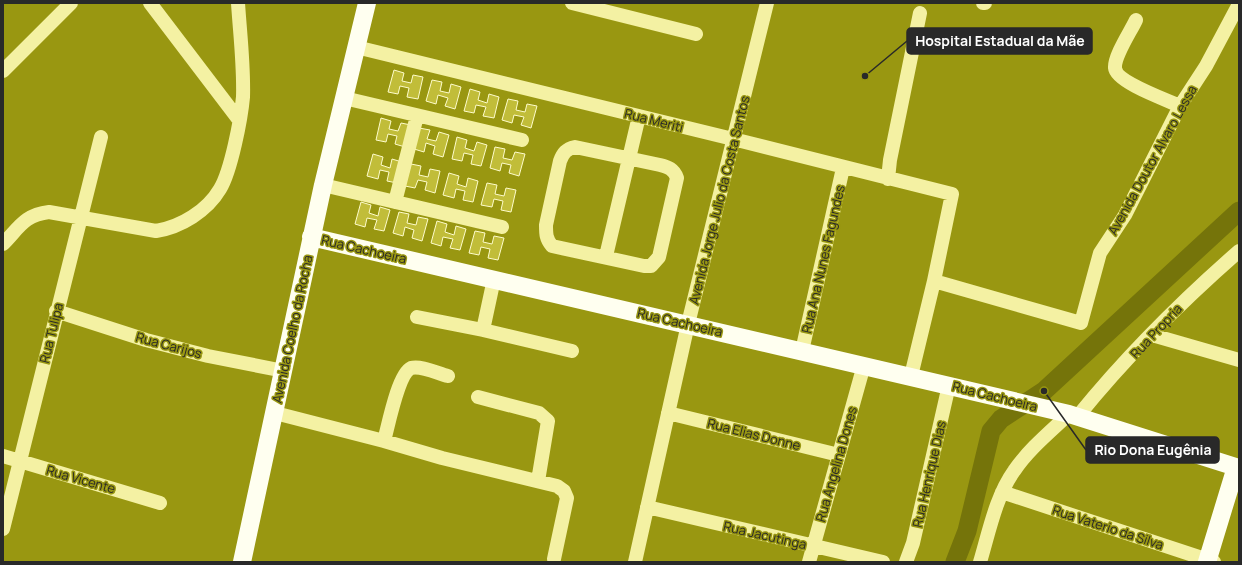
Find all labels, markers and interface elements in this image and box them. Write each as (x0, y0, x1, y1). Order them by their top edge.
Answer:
callout: Hospital Estadual da Mãe (907, 28, 1092, 54)
text: Hospital Estadual da Mãe (915, 31, 1085, 50)
street label: Avenida Doutor Alvaro Lessa (1103, 82, 1201, 238)
street label: Avenida Jorge Julio da Costa Santos (684, 94, 754, 306)
street label: Rua Meriti (623, 104, 685, 136)
street label: Rua Ana Nunes Fagundes (797, 183, 849, 335)
street label: Rua Cachoeira (320, 230, 408, 268)
street label: Avenida Coelho da Rocha (268, 253, 316, 405)
street label: Rua Propria (1126, 300, 1186, 362)
street label: Rua Tulipa (35, 301, 67, 365)
street label: Rua Cachoeira (636, 303, 724, 341)
street label: Rua Carijos (134, 328, 204, 362)
street label: Rua Cachoeira (951, 377, 1039, 415)
street label: Rua Angelina Dones (811, 404, 861, 524)
street label: Rua Elias Donne (706, 414, 803, 454)
street label: Rua Henrique Dias (908, 419, 950, 529)
callout: Rio Dona Eugênia (1086, 437, 1219, 463)
text: Rio Dona Eugênia (1094, 440, 1212, 459)
street label: Rua Vicente (44, 461, 118, 498)
street label: Rua Vaterio da Silva (1050, 501, 1166, 553)
street label: Rua Jacutinga (722, 517, 808, 553)

